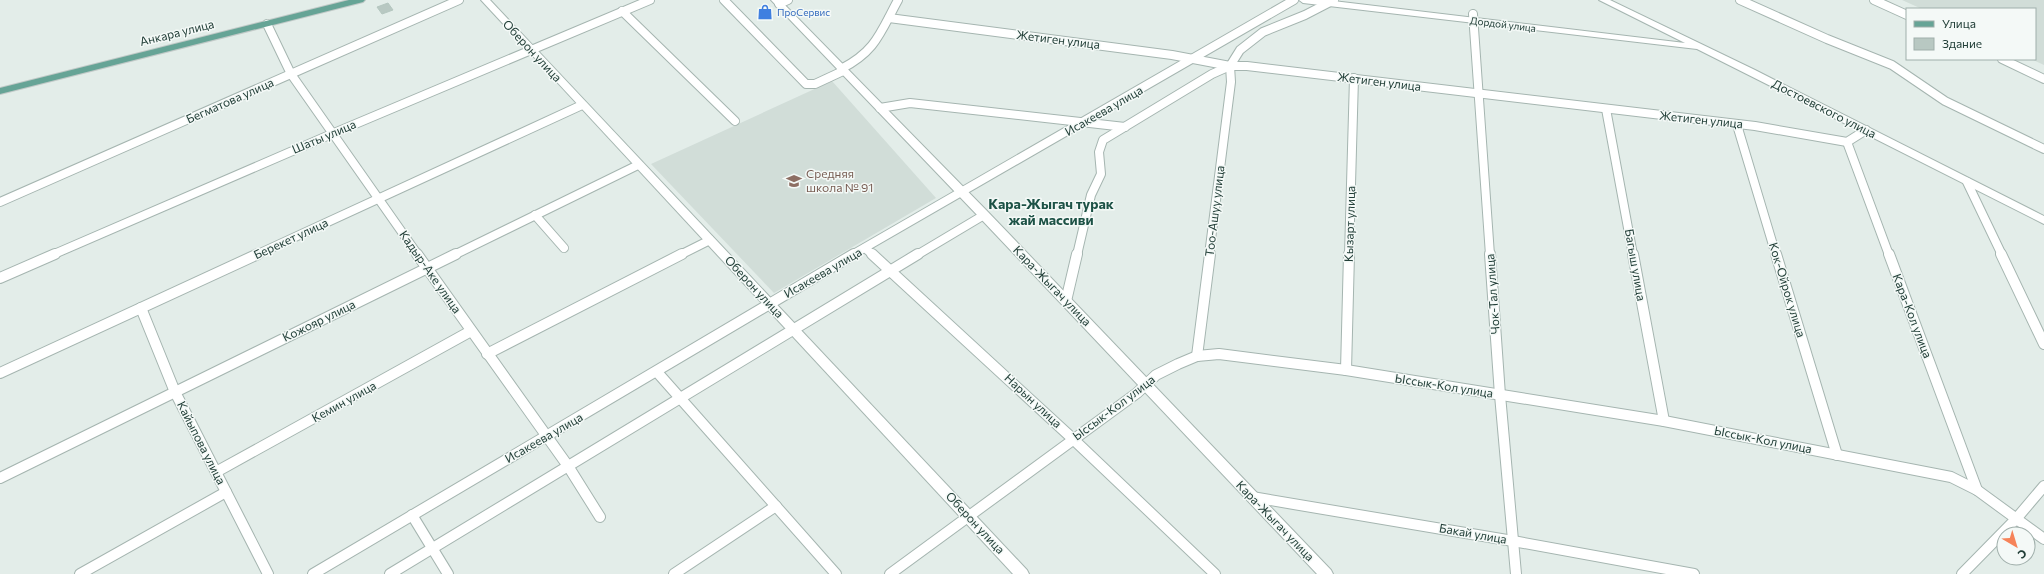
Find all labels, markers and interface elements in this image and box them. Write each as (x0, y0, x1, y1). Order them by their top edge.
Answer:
shop icon: ПроСервис (756, 3, 774, 21)
place label: ПроСервис (777, 6, 830, 18)
legend (1906, 8, 2036, 60)
street label: Дордой улица (1469, 14, 1537, 34)
street label: Анкара улица (138, 16, 215, 48)
street label: Оберон улица (500, 16, 565, 84)
text: Улица (1942, 16, 1976, 30)
street label: Жетиген улица (1015, 27, 1101, 51)
text: Здание (1942, 36, 1982, 50)
street label: Жетиген улица (1336, 69, 1422, 93)
street label: Бегматова улица (184, 75, 276, 126)
street label: Достоевского улица (1770, 76, 1879, 140)
street label: Исакеева улица (1062, 82, 1145, 138)
street label: Жетиген улица (1658, 108, 1744, 130)
street label: Шаты улица (289, 116, 358, 156)
street label: Тоо-Ашуу улица (1201, 164, 1227, 257)
place label: Средняя школа № 91 (806, 166, 873, 194)
school or university icon: Средняя школа № 91 (785, 172, 803, 190)
street label: Кызарт улица (1341, 186, 1357, 262)
district label: Кара-Жыгач турак жай массиви (988, 195, 1114, 228)
street label: Берекет улица (251, 215, 330, 261)
street label: Кадыр-Аке улица (397, 227, 465, 315)
street label: Багыш улица (1623, 228, 1649, 302)
street label: Кок-Ойрок улица (1767, 241, 1809, 339)
street label: Кара-Жыгач улица (1011, 242, 1095, 328)
street label: Исакеева улица (781, 244, 864, 300)
street label: Оберон улица (722, 252, 787, 320)
street label: Чок-Тал улица (1482, 253, 1502, 335)
street label: Кара-Кол улица (1890, 271, 1935, 360)
street label: Кожояр улица (280, 296, 357, 344)
street label: Нарын улица (1002, 370, 1065, 430)
street label: Ыссык-Кол улица (1394, 370, 1494, 400)
street label: Ыссык-Кол улица (1070, 372, 1157, 443)
street label: Кемин улица (309, 378, 378, 425)
street label: Кайыпова улица (175, 399, 229, 487)
street label: Исакеева улица (502, 409, 585, 465)
street label: Ыссык-Кол улица (1713, 423, 1813, 455)
street label: Кара-Жыгач улица (1234, 477, 1318, 563)
street label: Оберон улица (943, 488, 1008, 556)
street label: Бакай улица (1438, 520, 1508, 546)
north arrow (1996, 526, 2036, 566)
text: С (2015, 547, 2029, 562)

